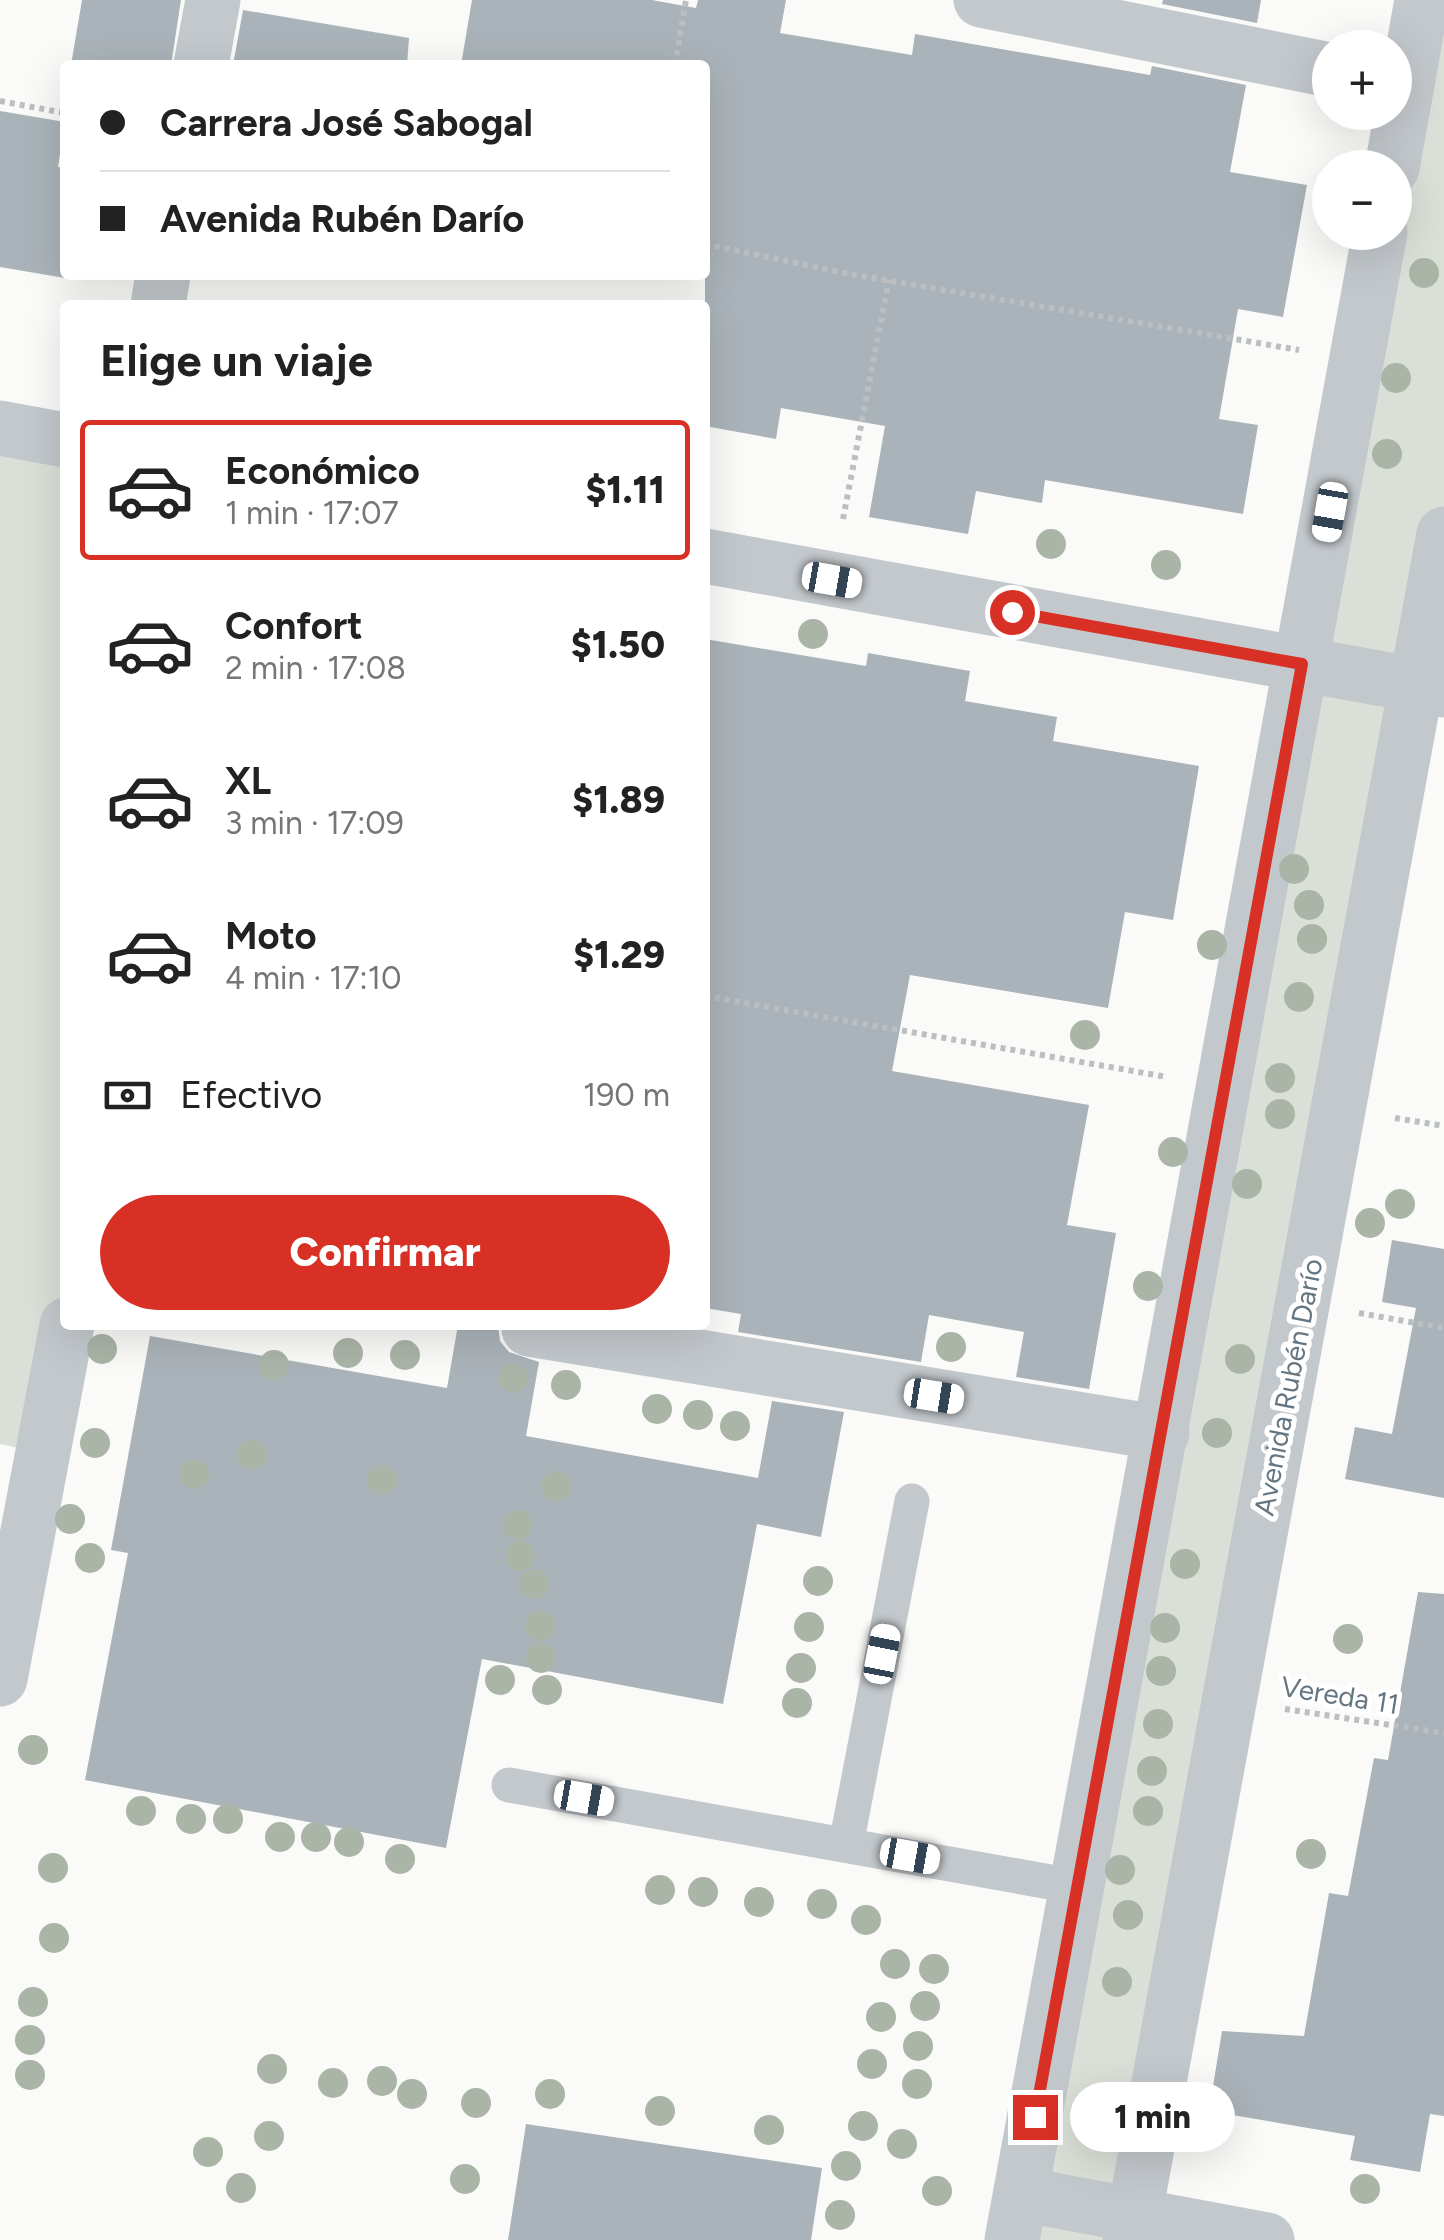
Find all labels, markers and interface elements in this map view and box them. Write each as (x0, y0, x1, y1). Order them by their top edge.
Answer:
map controls (1312, 30, 1412, 250)
button: + (1312, 30, 1412, 130)
text: Carrera José Sabogal (160, 100, 533, 146)
button: − (1312, 150, 1412, 250)
text: Avenida Rubén Darío (160, 196, 524, 242)
text: Elige un viaje (100, 333, 373, 387)
icon: car (105, 445, 195, 535)
text: Económico (225, 448, 420, 494)
text: $1.11 (585, 467, 665, 513)
car (1310, 480, 1350, 544)
text: 1 min · 17:07 (225, 494, 399, 532)
car (800, 560, 864, 600)
route start (990, 590, 1035, 635)
icon: car (105, 600, 195, 690)
text: Confort (225, 603, 362, 649)
text: $1.50 (571, 622, 665, 668)
text: 2 min · 17:08 (225, 649, 406, 687)
icon: car (105, 755, 195, 845)
text: XL (225, 758, 271, 804)
text: $1.89 (572, 777, 665, 823)
text: 3 min · 17:09 (225, 804, 404, 842)
icon: car (105, 910, 195, 1000)
text: Moto (225, 913, 317, 959)
text: $1.29 (573, 932, 665, 978)
text: 4 min · 17:10 (225, 959, 401, 997)
icon: cash (100, 1068, 155, 1123)
text: Efectivo (180, 1072, 322, 1118)
text: 190 m (583, 1076, 670, 1114)
button: Confirmar (100, 1195, 670, 1310)
street label: Avenida Rubén Darío (1246, 1256, 1330, 1518)
car (902, 1376, 966, 1416)
car (862, 1622, 902, 1686)
street label: Vereda 11 (1279, 1669, 1401, 1721)
car (552, 1778, 616, 1818)
car (878, 1836, 942, 1876)
callout: 1 min (1070, 2082, 1235, 2152)
route end (1013, 2095, 1058, 2140)
text: 1 min (1114, 2098, 1191, 2136)

